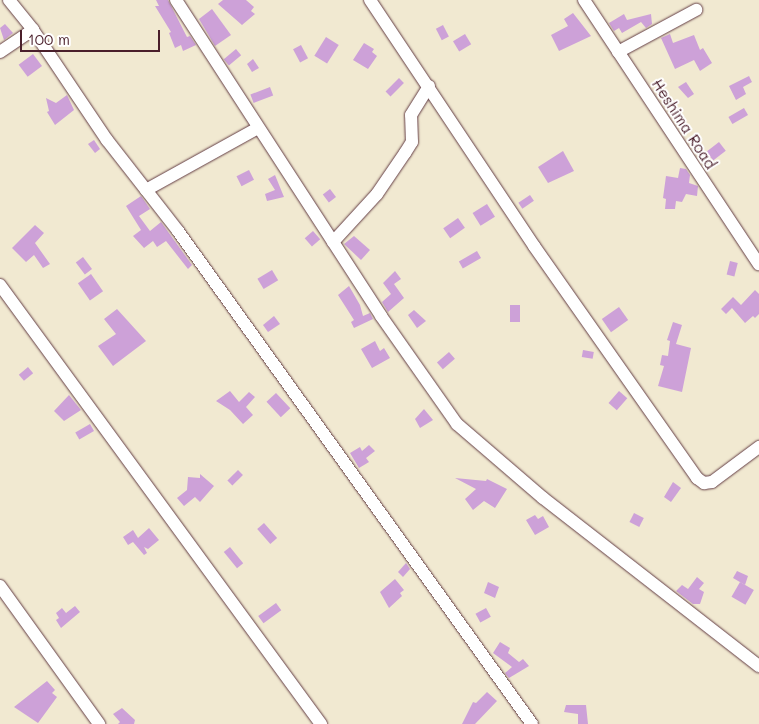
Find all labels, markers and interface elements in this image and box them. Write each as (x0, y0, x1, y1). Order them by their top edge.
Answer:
scale bar (22, 20, 162, 52)
text: 100 m (28, 29, 70, 49)
street label: Heshima Road (648, 76, 720, 172)

